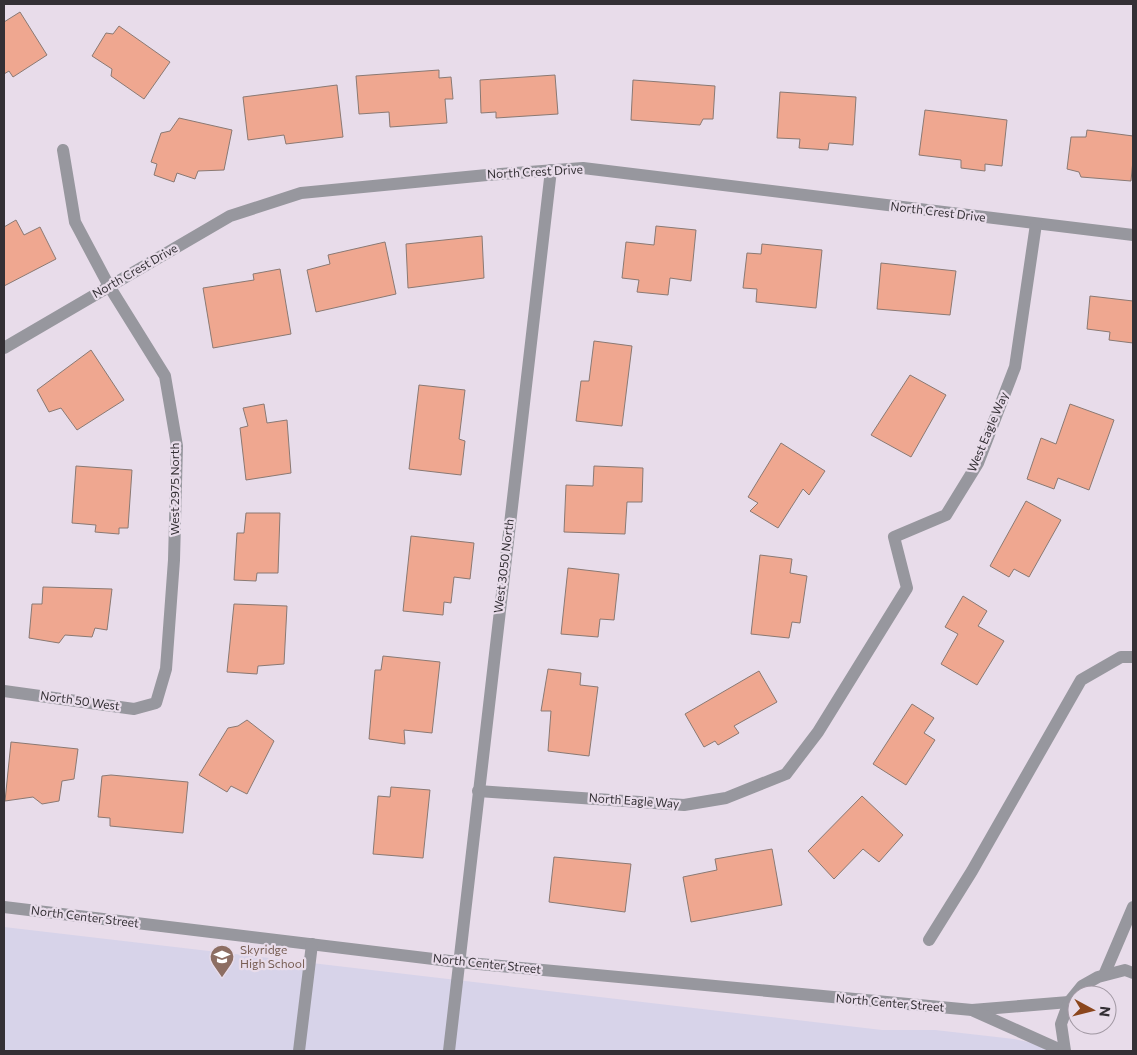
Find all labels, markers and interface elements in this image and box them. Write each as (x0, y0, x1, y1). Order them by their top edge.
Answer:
street label: North Crest Drive (487, 162, 583, 181)
street label: North Crest Drive (890, 198, 987, 224)
street label: North Crest Drive (89, 240, 180, 300)
street label: West Eagle Way (964, 389, 1010, 474)
street label: West 2975 North (167, 443, 181, 535)
street label: West 3050 North (490, 518, 516, 614)
street label: North 50 West (39, 687, 121, 713)
street label: North Eagle Way (588, 790, 680, 810)
street label: North Center Street (30, 902, 140, 930)
place label: Skyridge High School (240, 942, 305, 970)
school or university icon: Skyridge High School (209, 944, 235, 978)
street label: North Center Street (432, 950, 542, 976)
north arrow (1067, 985, 1117, 1035)
street label: North Center Street (835, 990, 945, 1014)
text: N (1096, 1005, 1114, 1018)

